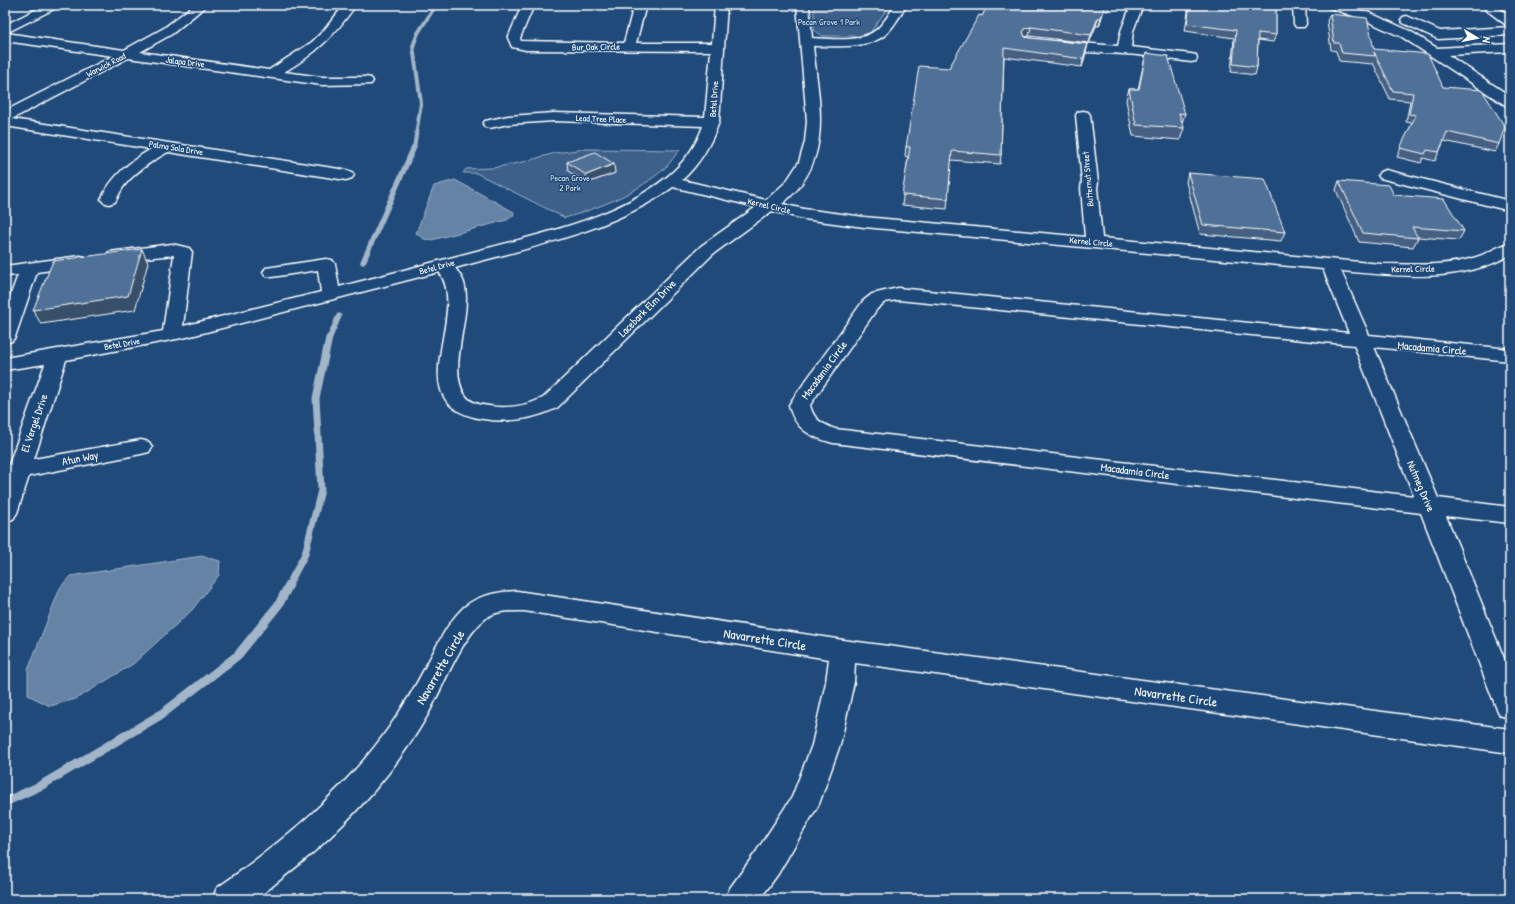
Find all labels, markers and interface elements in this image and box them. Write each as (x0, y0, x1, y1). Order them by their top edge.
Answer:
park label: Pecan Grove 1 Park (798, 16, 860, 28)
north arrow (1457, 18, 1497, 58)
text: N (1479, 36, 1494, 44)
street label: Bur Oak Circle (572, 41, 620, 53)
street label: Warwick Road (84, 50, 128, 80)
street label: Jalapa Drive (165, 54, 206, 70)
street label: Betel Drive (707, 80, 721, 117)
street label: Lead Tree Place (576, 112, 627, 126)
street label: Palma Sola Drive (148, 138, 204, 158)
street label: Butternut Street (1080, 150, 1096, 207)
park label: Pecan Grove 2 Park (550, 172, 590, 194)
street label: Kernel Circle (746, 195, 792, 217)
street label: Kernel Circle (1069, 234, 1114, 250)
street label: Betel Drive (418, 256, 456, 277)
street label: Kernel Circle (1391, 263, 1435, 275)
street label: Lacebark Elm Drive (615, 276, 679, 340)
street label: Betel Drive (103, 335, 141, 353)
street label: Macadamia Circle (798, 337, 850, 402)
street label: Macadamia Circle (1397, 338, 1468, 358)
street label: El Vergel Drive (18, 392, 51, 454)
street label: Atun Way (61, 448, 100, 468)
street label: Nutmeg Drive (1404, 458, 1438, 514)
street label: Macadamia Circle (1100, 460, 1171, 482)
street label: Navarrette Circle (722, 624, 808, 654)
street label: Navarrette Circle (411, 626, 469, 708)
street label: Navarrette Circle (1133, 681, 1219, 711)

